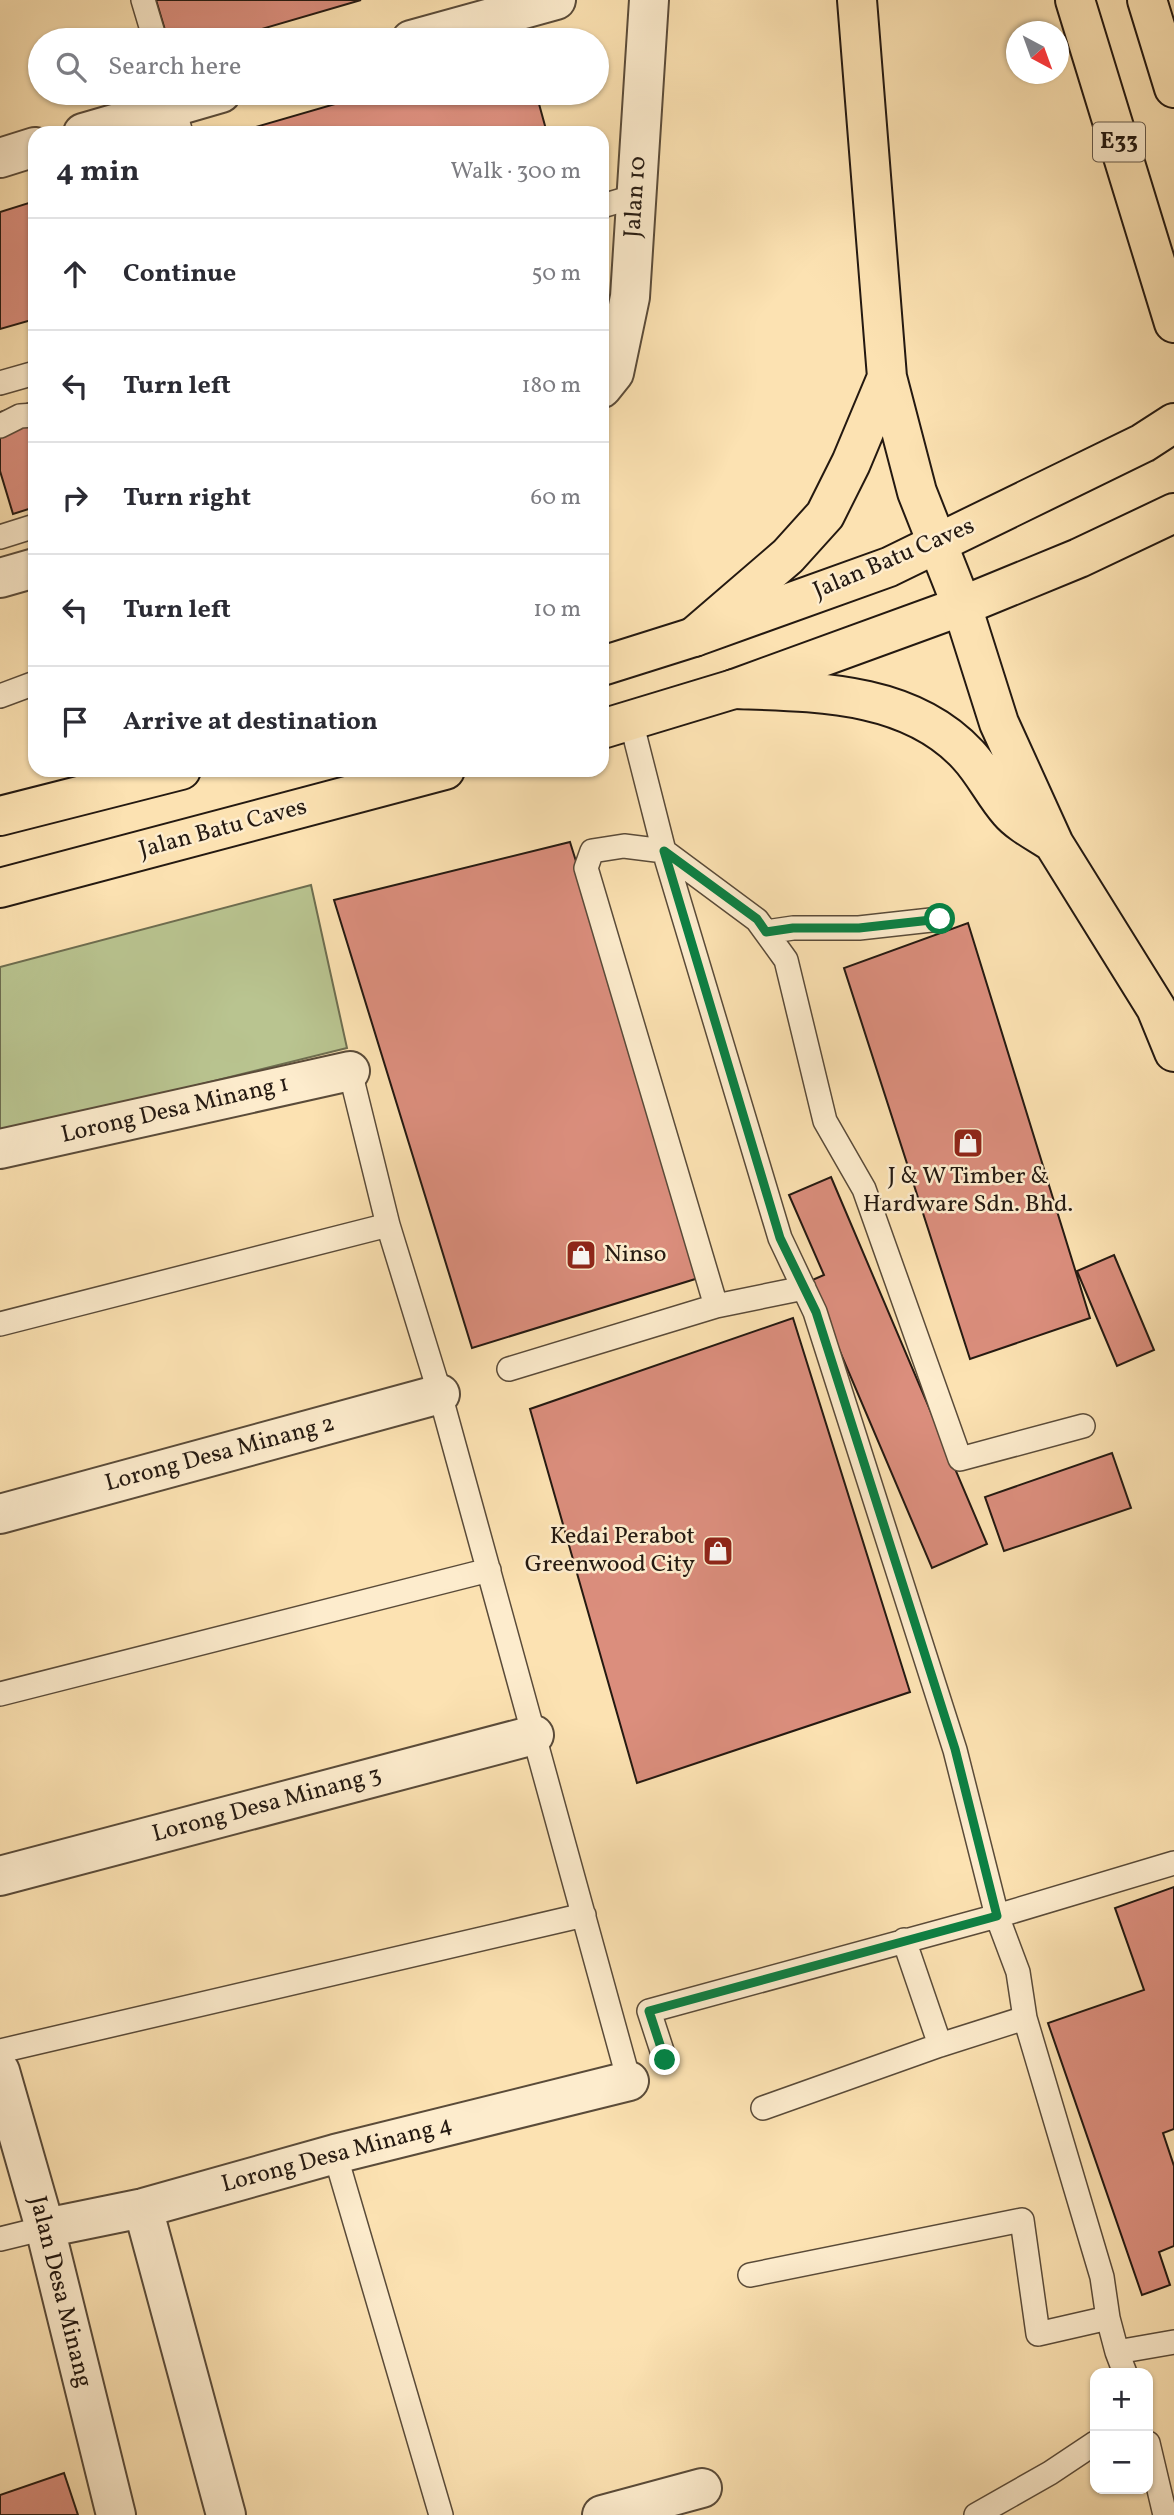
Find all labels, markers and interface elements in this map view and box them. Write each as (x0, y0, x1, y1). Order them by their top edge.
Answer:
north arrow (1006, 21, 1069, 84)
search box (28, 28, 609, 105)
icon: search (52, 48, 90, 86)
text: Search here (108, 49, 241, 85)
road number: E33 (1093, 122, 1145, 162)
text: 4 min (56, 151, 140, 193)
street label: Jalan 10 (616, 155, 656, 239)
text: Walk · 300 m (451, 156, 581, 188)
icon: ahead (56, 255, 94, 293)
text: Continue (123, 256, 236, 292)
text: 50 m (532, 258, 581, 290)
icon: left (56, 367, 94, 405)
text: Turn left (123, 368, 231, 404)
text: 180 m (522, 370, 581, 402)
icon: right (56, 479, 94, 517)
text: Turn right (123, 480, 251, 516)
text: 60 m (531, 482, 581, 514)
street label: Jalan Batu Caves (808, 510, 980, 608)
icon: left (56, 591, 94, 629)
text: Turn left (123, 592, 231, 628)
text: 10 m (533, 594, 581, 626)
icon: arrive (56, 703, 94, 741)
text: Arrive at destination (123, 704, 378, 740)
street label: Jalan Batu Caves (135, 790, 311, 868)
route start (924, 903, 955, 934)
street label: Lorong Desa Minang 1 (58, 1067, 292, 1153)
shop icon: J & W Timber & Hardware Sdn. Bhd. (951, 1126, 985, 1160)
place label: J & W Timber & Hardware Sdn. Bhd. (863, 1160, 1073, 1222)
shop icon: Ninso (564, 1238, 598, 1272)
place label: Ninso (604, 1238, 666, 1272)
street label: Lorong Desa Minang 2 (101, 1407, 339, 1501)
place label: Kedai Perabot Greenwood City (525, 1520, 695, 1582)
shop icon: Kedai Perabot Greenwood City (701, 1534, 735, 1568)
street label: Lorong Desa Minang 3 (149, 1758, 385, 1852)
route end (649, 2044, 680, 2075)
street label: Lorong Desa Minang 4 (218, 2108, 456, 2202)
street label: Jalan Desa Minang (20, 2193, 100, 2391)
map controls (1090, 2368, 1153, 2494)
button: + (1090, 2368, 1153, 2431)
button: − (1090, 2431, 1153, 2494)

